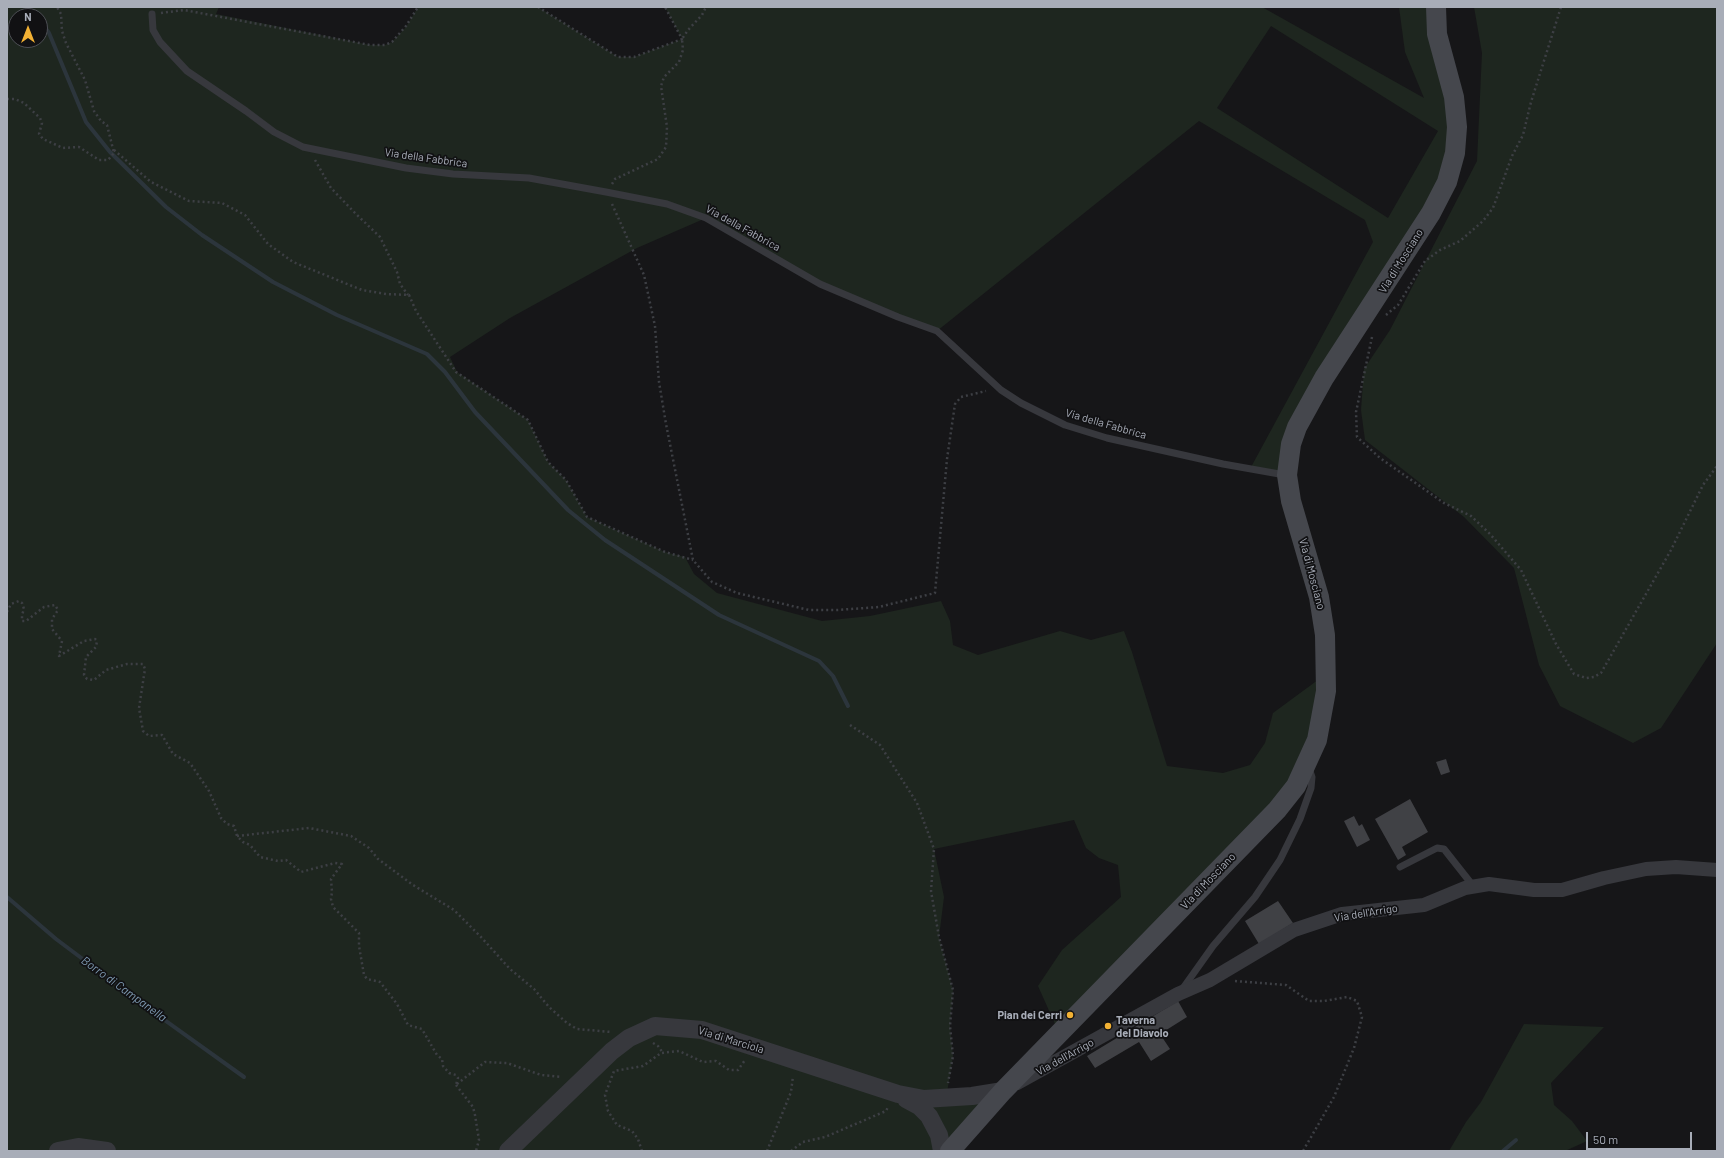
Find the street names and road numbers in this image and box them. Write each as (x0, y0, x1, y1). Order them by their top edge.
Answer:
street label: Via della Fabbrica (384, 146, 468, 170)
street label: Via della Fabbrica (703, 202, 783, 254)
street label: Via di Mosciano (1376, 226, 1426, 296)
street label: Via della Fabbrica (1064, 406, 1148, 442)
street label: Via di Mosciano (1296, 537, 1328, 611)
street label: Via di Mosciano (1178, 850, 1238, 912)
street label: Via dell'Arrigo (1333, 901, 1399, 925)
street label: Via di Marciola (696, 1024, 766, 1056)
street label: Via dell'Arrigo (1034, 1036, 1096, 1078)

